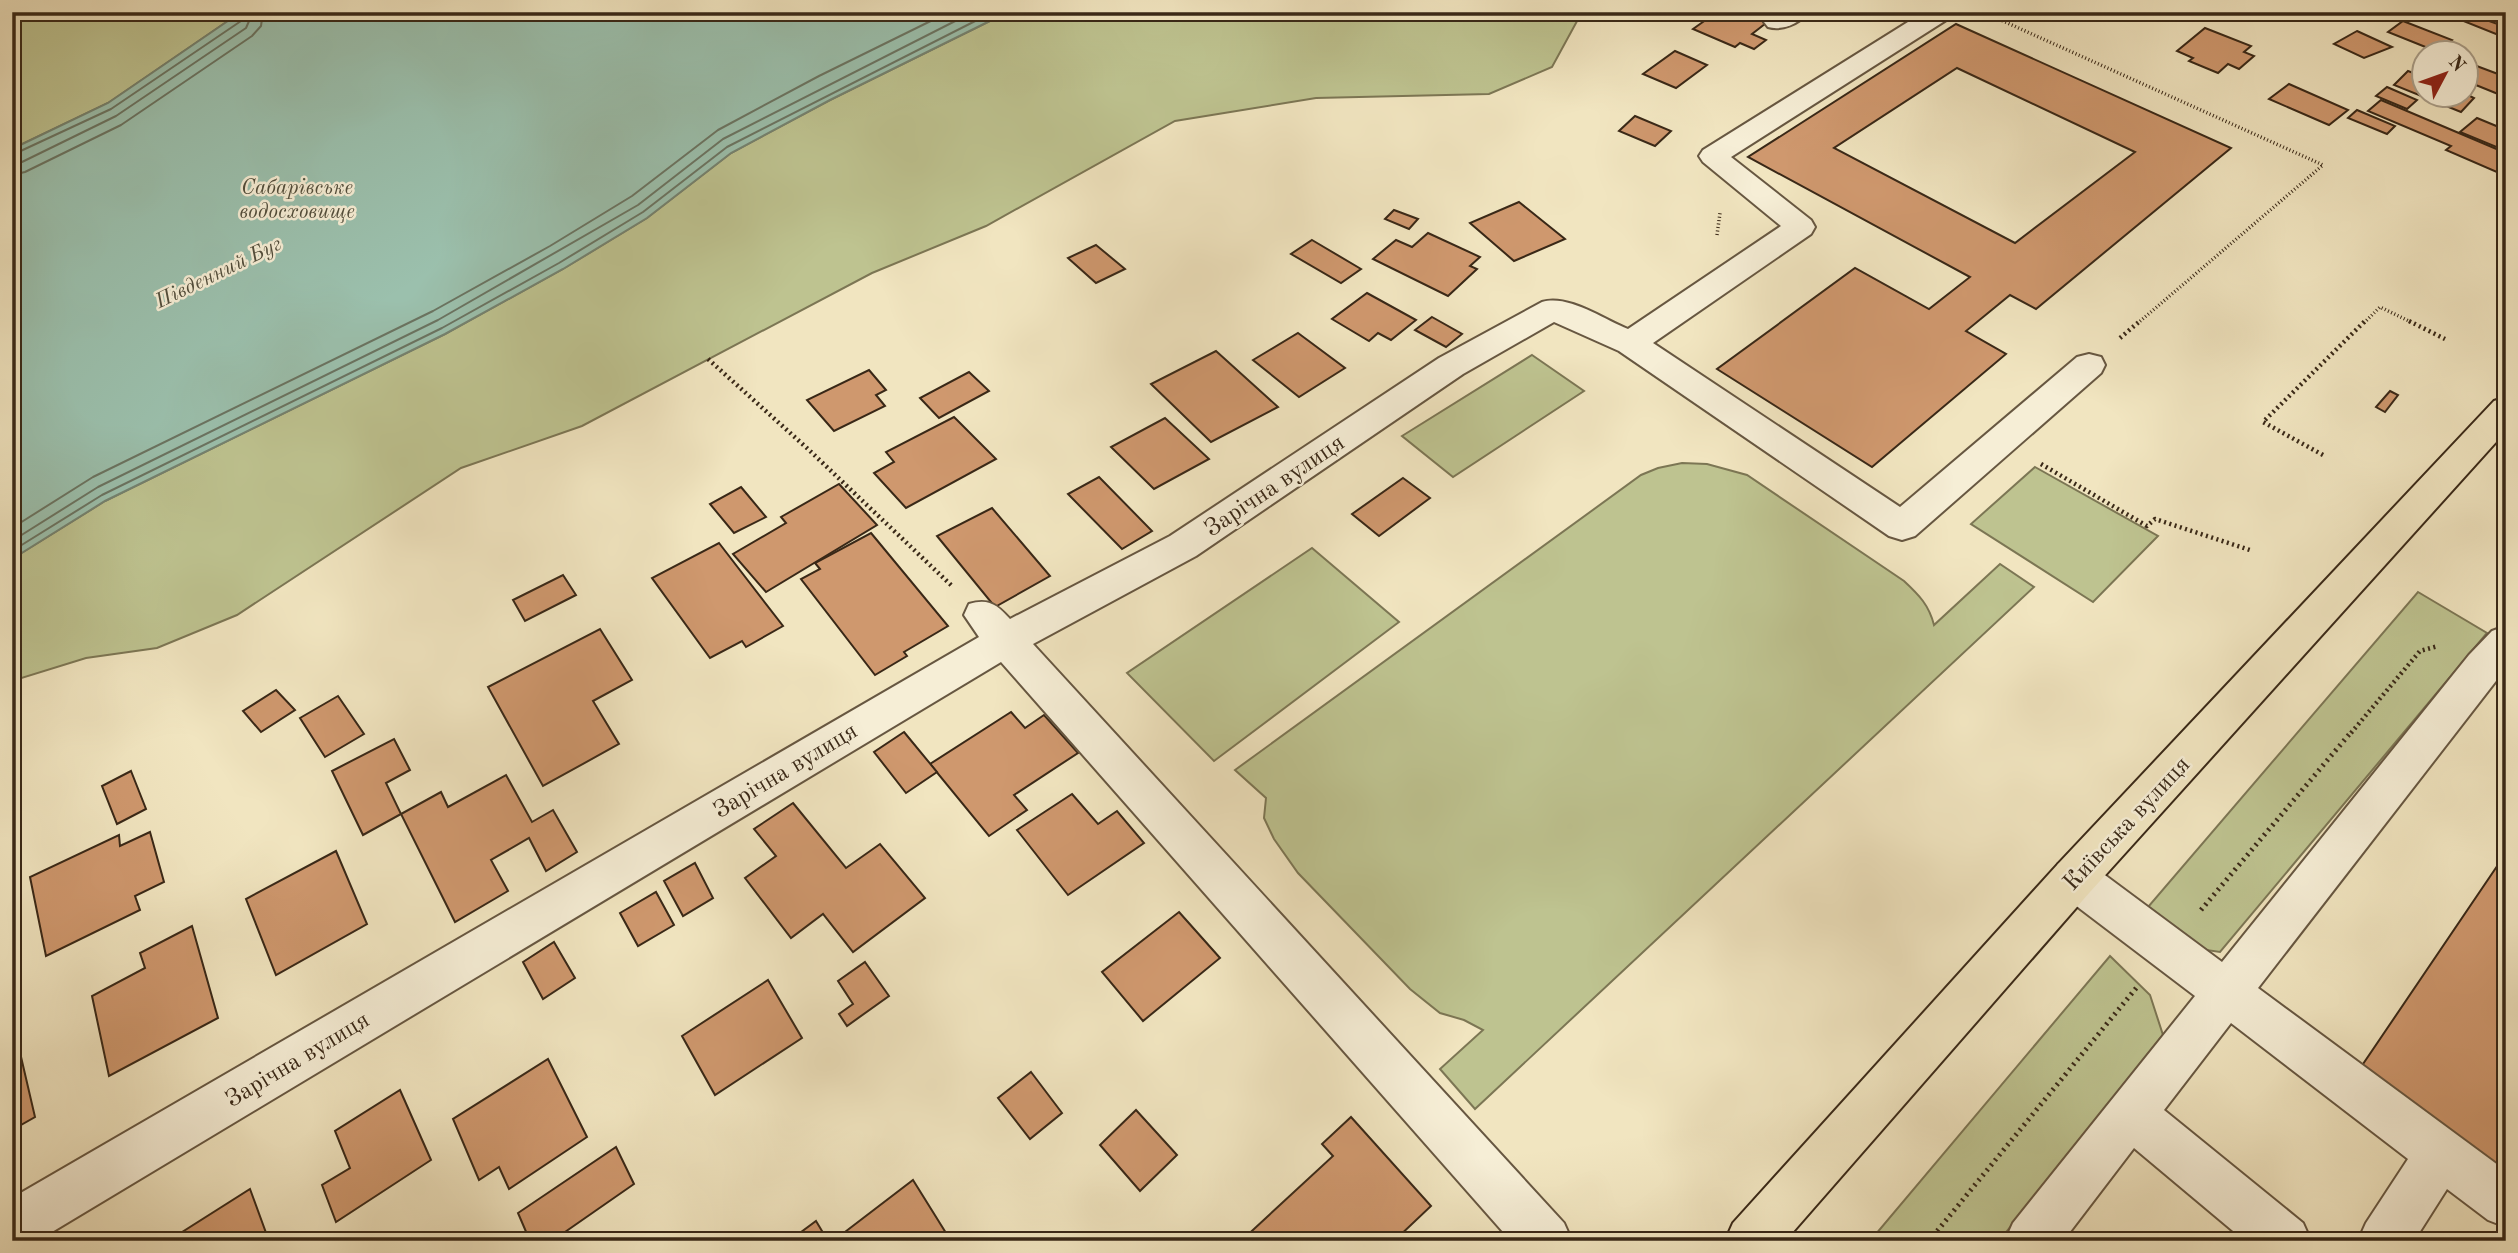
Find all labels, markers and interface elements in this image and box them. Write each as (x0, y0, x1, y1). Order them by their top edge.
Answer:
north arrow (2410, 38, 2480, 108)
text: N (2444, 53, 2468, 77)
water label: Сабарівське водосховище (239, 178, 355, 223)
water label: Південний Буг (151, 234, 286, 314)
street label: Зарічна вулиця (1201, 431, 1349, 542)
street label: Зарічна вулиця (710, 719, 862, 824)
street label: Київська вулиця (2060, 753, 2195, 896)
street label: Зарічна вулиця (222, 1008, 374, 1113)

